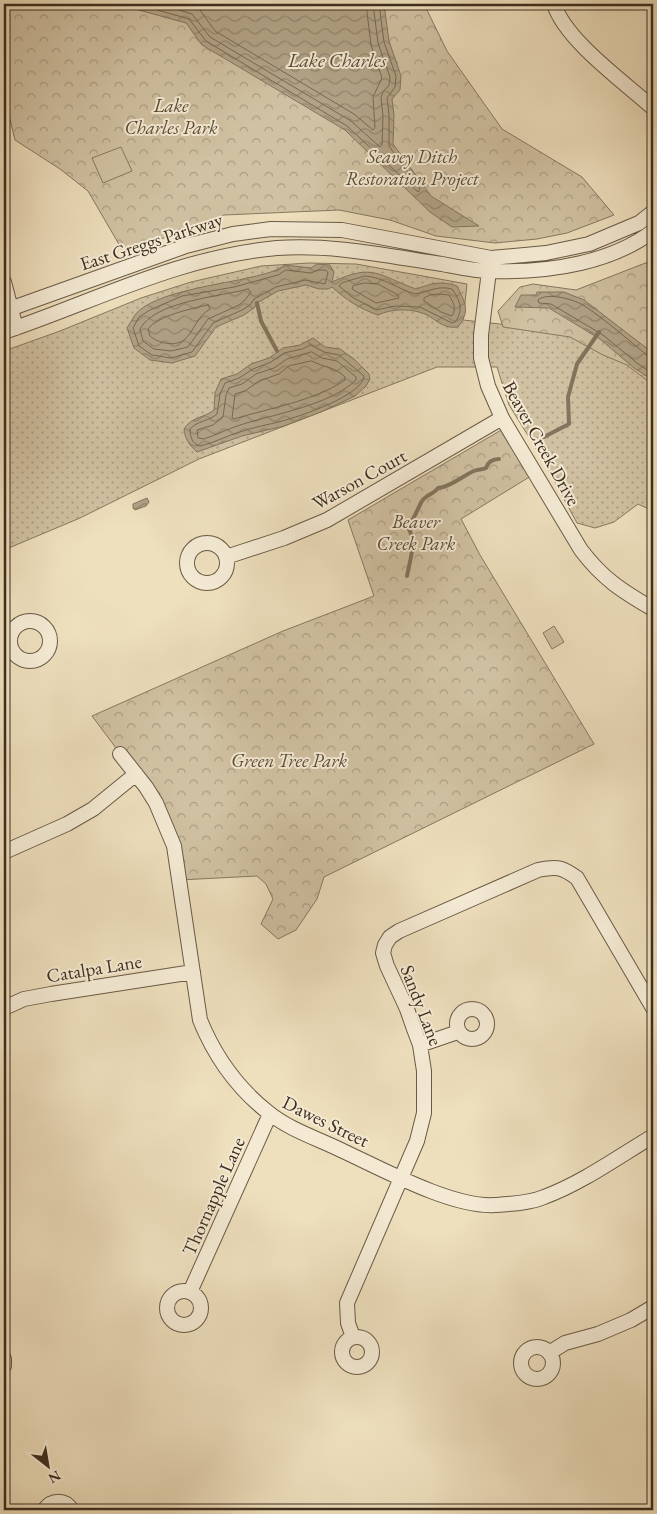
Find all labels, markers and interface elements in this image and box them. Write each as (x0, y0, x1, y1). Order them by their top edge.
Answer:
water label: Lake Charles (287, 47, 387, 73)
park label: Lake Charles Park (124, 93, 218, 140)
park label: Seavey Ditch Restoration Project (345, 144, 480, 191)
street label: East Greggs Parkway (77, 206, 226, 276)
street label: Beaver Creek Drive (497, 376, 586, 510)
street label: Warson Court (308, 443, 411, 516)
park label: Beaver Creek Park (377, 509, 456, 556)
park label: Green Tree Park (231, 748, 347, 773)
street label: Catalpa Lane (45, 949, 144, 988)
street label: Sandy Lane (395, 961, 448, 1049)
street label: Dawes Street (278, 1090, 373, 1153)
street label: Thornapple Lane (176, 1133, 251, 1259)
north arrow (22, 1442, 72, 1492)
text: N (45, 1467, 64, 1488)

